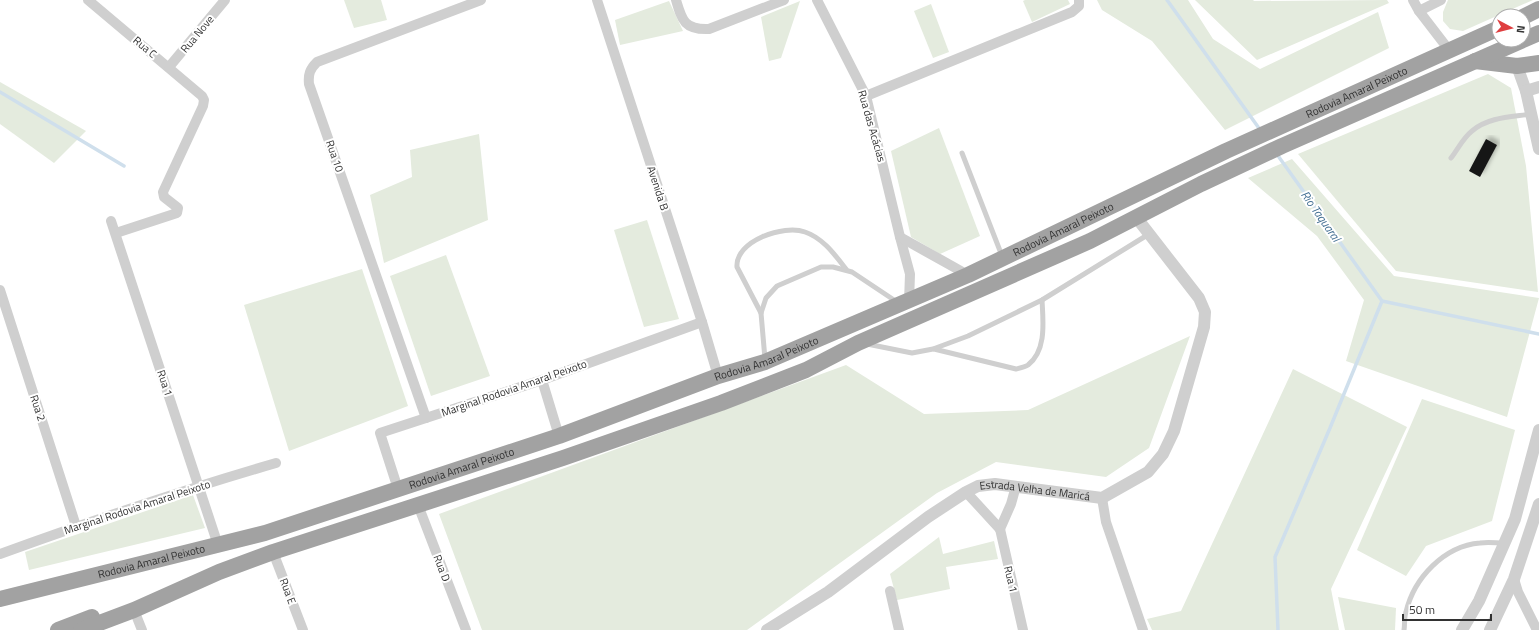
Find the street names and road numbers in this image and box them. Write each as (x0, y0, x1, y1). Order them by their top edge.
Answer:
street label: Rua Nove (177, 12, 218, 56)
street label: Rua C (130, 32, 160, 62)
street label: Rodovia Amaral Peixoto (1303, 62, 1410, 122)
street label: Rua das Acácias (854, 88, 890, 164)
street label: Rua 10 (322, 138, 348, 174)
street label: Avenida B (643, 164, 673, 213)
street label: Rodovia Amaral Peixoto (1010, 198, 1116, 260)
street label: Rodovia Amaral Peixoto (712, 332, 821, 385)
street label: Marginal Rodovia Amaral Peixoto (439, 355, 589, 420)
street label: Rua 1 (153, 368, 177, 398)
street label: Rua 2 (26, 393, 50, 423)
street label: Rodovia Amaral Peixoto (407, 443, 516, 493)
street label: Marginal Rodovia Amaral Peixoto (62, 476, 212, 538)
street label: Estrada Velha de Maricá (979, 476, 1091, 504)
street label: Rodovia Amaral Peixoto (96, 540, 207, 582)
street label: Rua D (430, 552, 454, 584)
street label: Rua 1 (1000, 564, 1022, 594)
street label: Rua E (276, 576, 300, 606)

